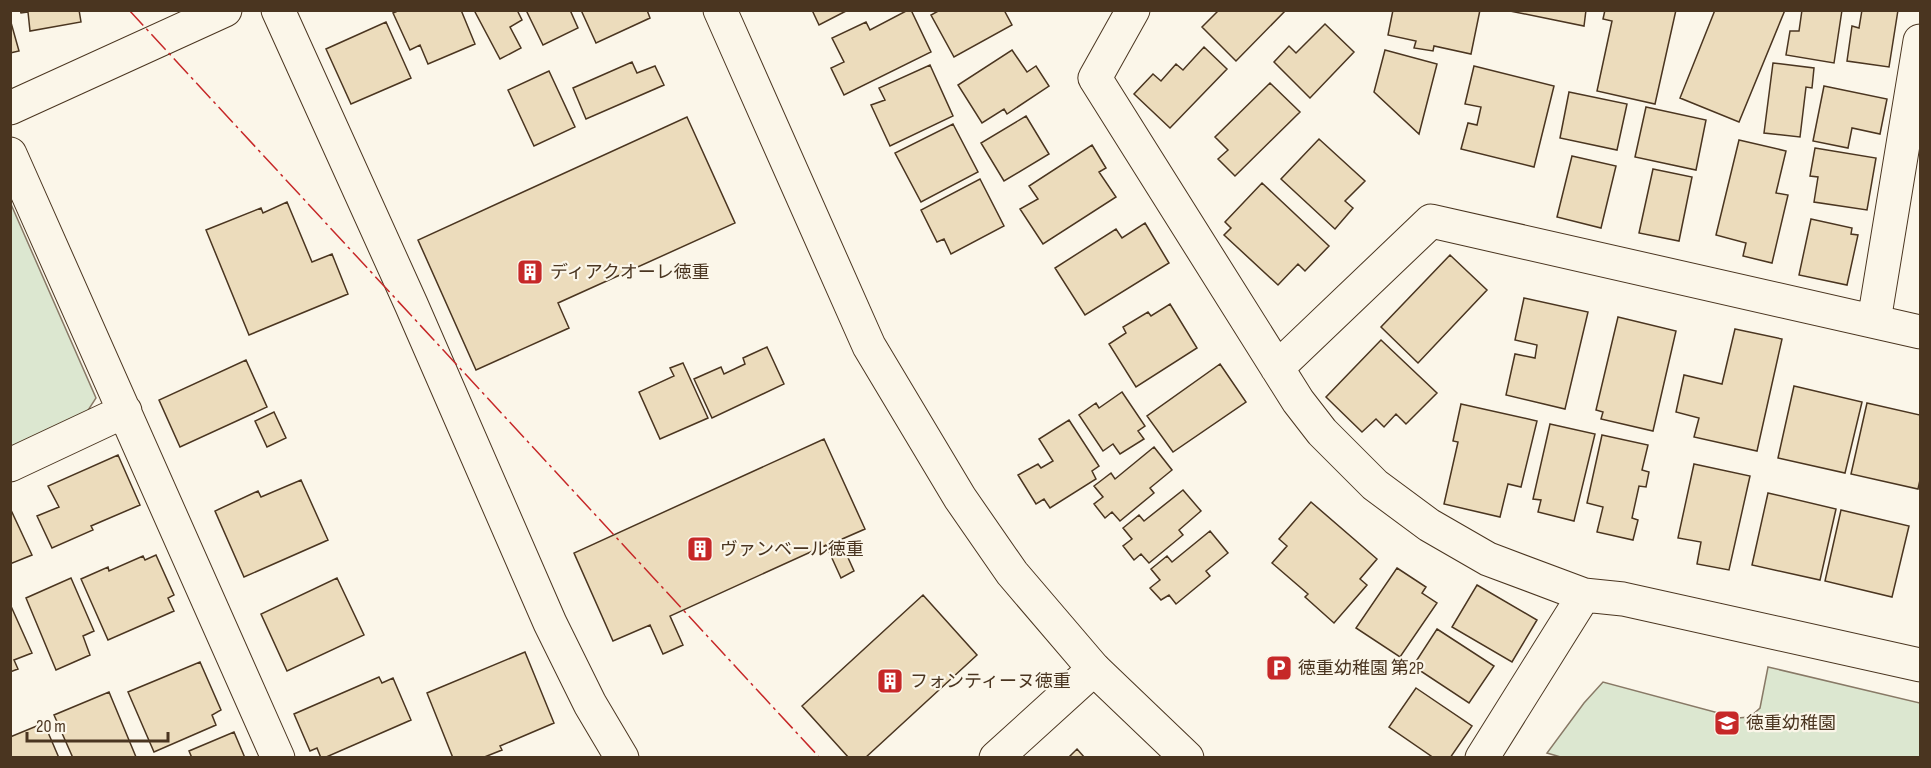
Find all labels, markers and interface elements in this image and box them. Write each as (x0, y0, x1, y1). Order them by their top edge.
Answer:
building icon: ディアクオーレ徳重 (515, 257, 545, 287)
place label: ディアクオーレ徳重 (550, 262, 710, 283)
building icon: ヴァンベール徳重 (685, 534, 715, 564)
place label: ヴァンベール徳重 (720, 539, 864, 560)
parking icon: 徳重幼稚園 第2P (1264, 653, 1294, 683)
place label: 徳重幼稚園 第2P (1298, 658, 1424, 679)
building icon: フォンティーヌ徳重 (875, 666, 905, 696)
place label: フォンティーヌ徳重 (910, 671, 1071, 692)
scale bar (27, 705, 168, 743)
school or university icon: 徳重幼稚園 (1712, 708, 1742, 738)
place label: 徳重幼稚園 (1746, 713, 1836, 734)
text: 20 m (36, 716, 66, 737)

